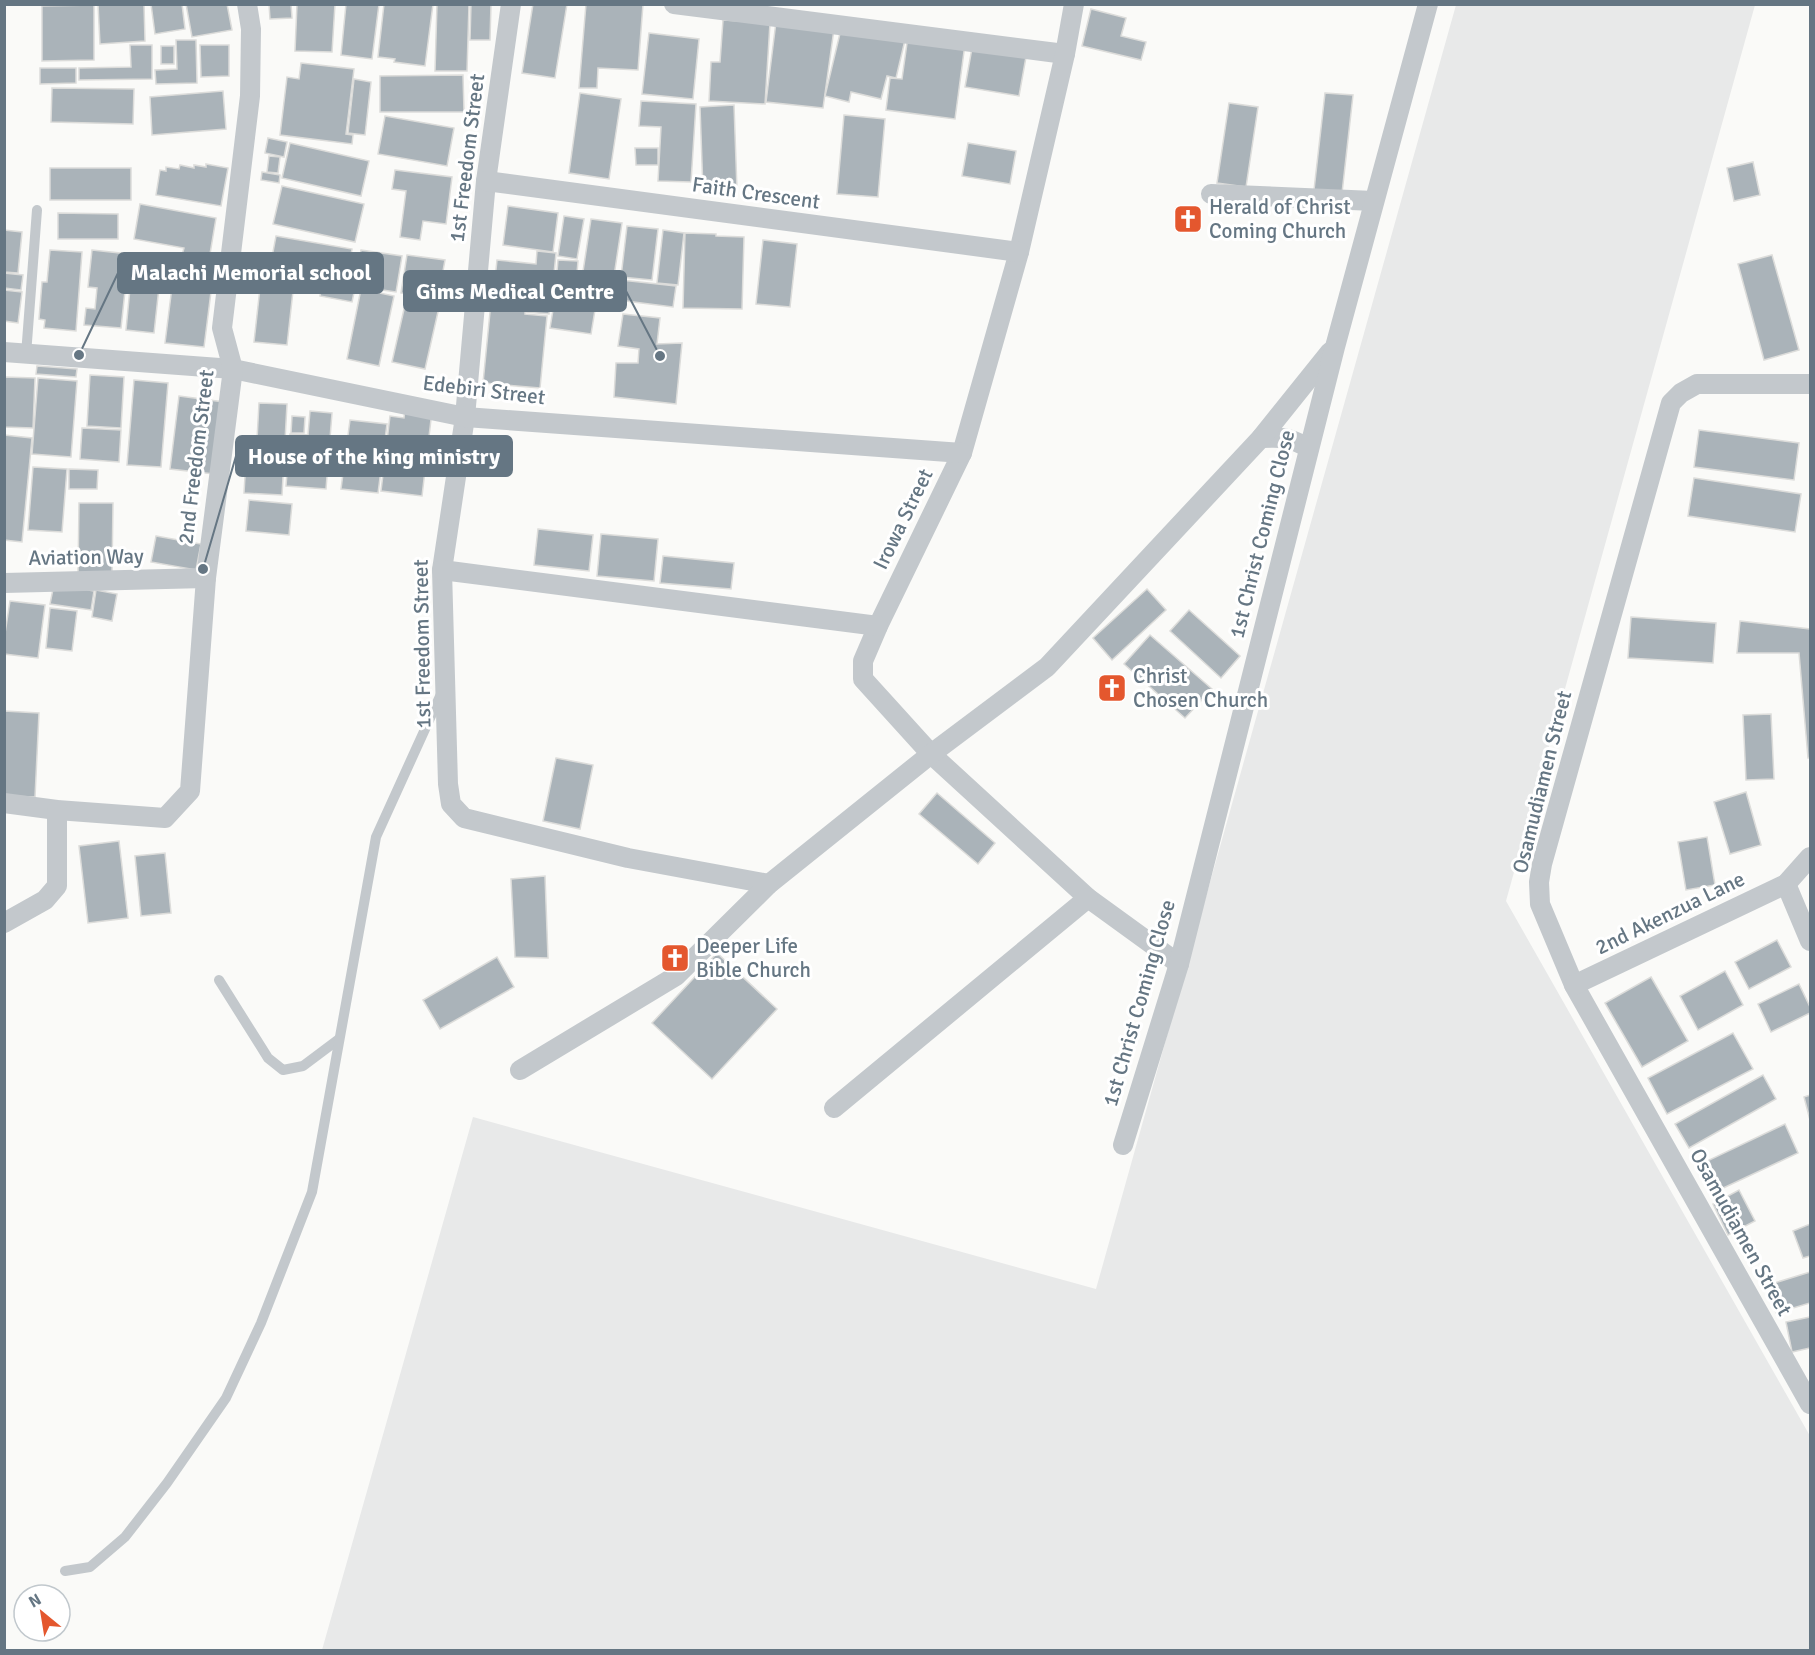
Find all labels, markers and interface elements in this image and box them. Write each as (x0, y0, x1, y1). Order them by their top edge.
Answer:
street label: 1st Freedom Street (444, 72, 490, 244)
street label: Faith Crescent (690, 171, 822, 215)
place label: Herald of Christ Coming Church (1209, 194, 1351, 244)
church icon: Herald of Christ Coming Church (1172, 203, 1204, 235)
callout: Malachi Memorial school (118, 253, 383, 293)
text: Malachi Memorial school (131, 259, 372, 286)
callout: Gims Medical Centre (404, 271, 626, 311)
text: Gims Medical Centre (416, 278, 614, 305)
street label: 2nd Freedom Street (172, 368, 220, 546)
street label: Edebiri Street (421, 370, 547, 410)
street label: 1st Christ Coming Close (1224, 427, 1300, 641)
callout: House of the king ministry (236, 436, 512, 476)
text: House of the king ministry (248, 443, 500, 470)
street label: Irowa Street (867, 464, 939, 574)
street label: Aviation Way (28, 543, 144, 571)
street label: 1st Freedom Street (408, 559, 436, 729)
place label: Christ Chosen Church (1133, 663, 1268, 713)
church icon: Christ Chosen Church (1096, 672, 1128, 704)
street label: Osamudiamen Street (1507, 688, 1577, 876)
street label: 2nd Akenzua Lane (1591, 866, 1749, 960)
street label: 1st Christ Coming Close (1097, 897, 1181, 1109)
place label: Deeper Life Bible Church (696, 933, 811, 983)
church icon: Deeper Life Bible Church (659, 942, 691, 974)
street label: Osamudiamen Street (1684, 1144, 1798, 1320)
north arrow (12, 1583, 72, 1643)
text: N (25, 1589, 45, 1612)

